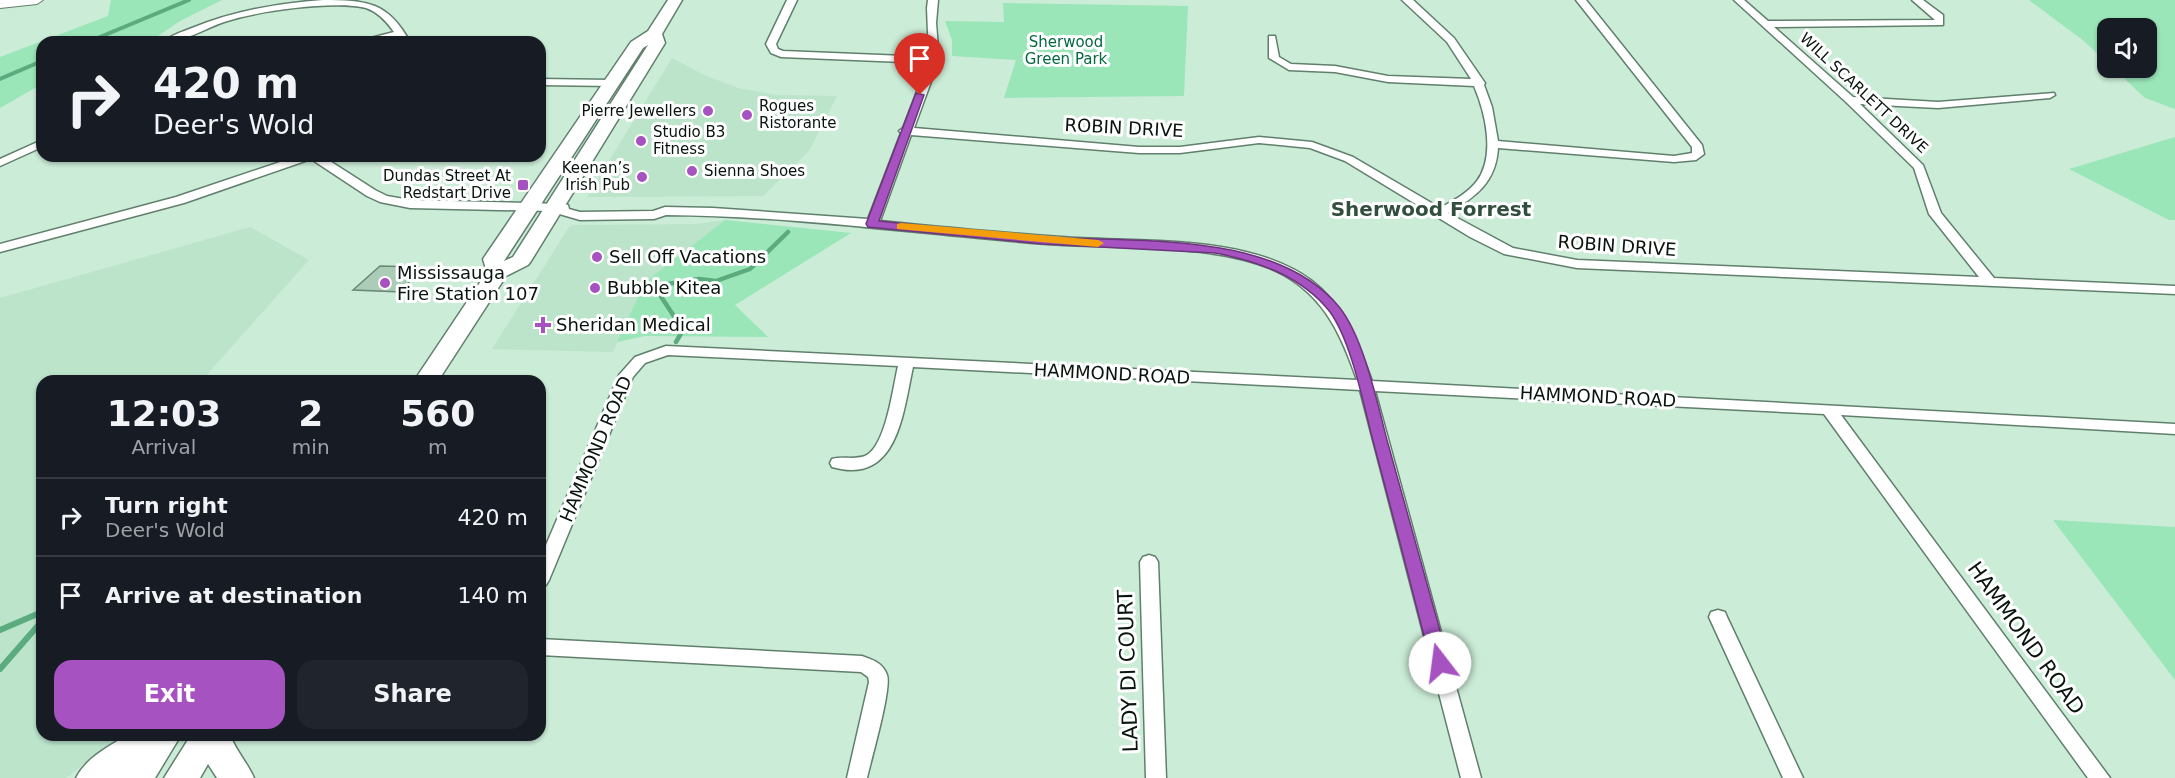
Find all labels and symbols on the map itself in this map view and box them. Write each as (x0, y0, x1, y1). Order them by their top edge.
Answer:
street label: WILL SCARLETT DRIVE (1796, 29, 1932, 157)
pin (894, 33, 945, 95)
park label: Sherwood Green Park (1025, 33, 1108, 68)
place label: Rogues Ristorante (759, 97, 836, 132)
place label: Pierre Jewellers (581, 102, 696, 120)
marker: Pierre Jewellers (701, 104, 715, 118)
marker: Rogues Ristorante (740, 108, 754, 122)
street label: ROBIN DRIVE (1064, 114, 1184, 141)
place label: Studio B3 Fitness (653, 123, 725, 158)
marker: Studio B3 Fitness (634, 134, 648, 148)
place label: Keenan’s Irish Pub (562, 159, 630, 194)
place label: Sienna Shoes (704, 162, 805, 180)
marker: Sienna Shoes (685, 164, 699, 178)
place label: Dundas Street At Redstart Drive (383, 167, 511, 202)
marker: Keenan’s Irish Pub (635, 170, 649, 184)
marker: Dundas Street At Redstart Drive (516, 178, 530, 192)
district label: Sherwood Forrest (1331, 197, 1532, 221)
street label: ROBIN DRIVE (1557, 231, 1677, 260)
place label: Sell Off Vacations (609, 246, 766, 267)
marker: Sell Off Vacations (590, 250, 604, 264)
place label: Mississauga Fire Station 107 (397, 262, 539, 304)
marker: Mississauga Fire Station 107 (378, 276, 392, 290)
place label: Bubble Kitea (607, 277, 721, 298)
marker: Bubble Kitea (588, 281, 602, 295)
place label: Sheridan Medical (556, 314, 711, 335)
marker: Sheridan Medical (534, 316, 552, 334)
street label: HAMMOND ROAD (1033, 359, 1191, 388)
street label: HAMMOND ROAD (555, 373, 636, 525)
street label: HAMMOND ROAD (1519, 382, 1677, 411)
street label: HAMMOND ROAD (1963, 557, 2089, 719)
street label: LADY DI COURT (1113, 589, 1143, 753)
position arrow (1408, 631, 1472, 695)

